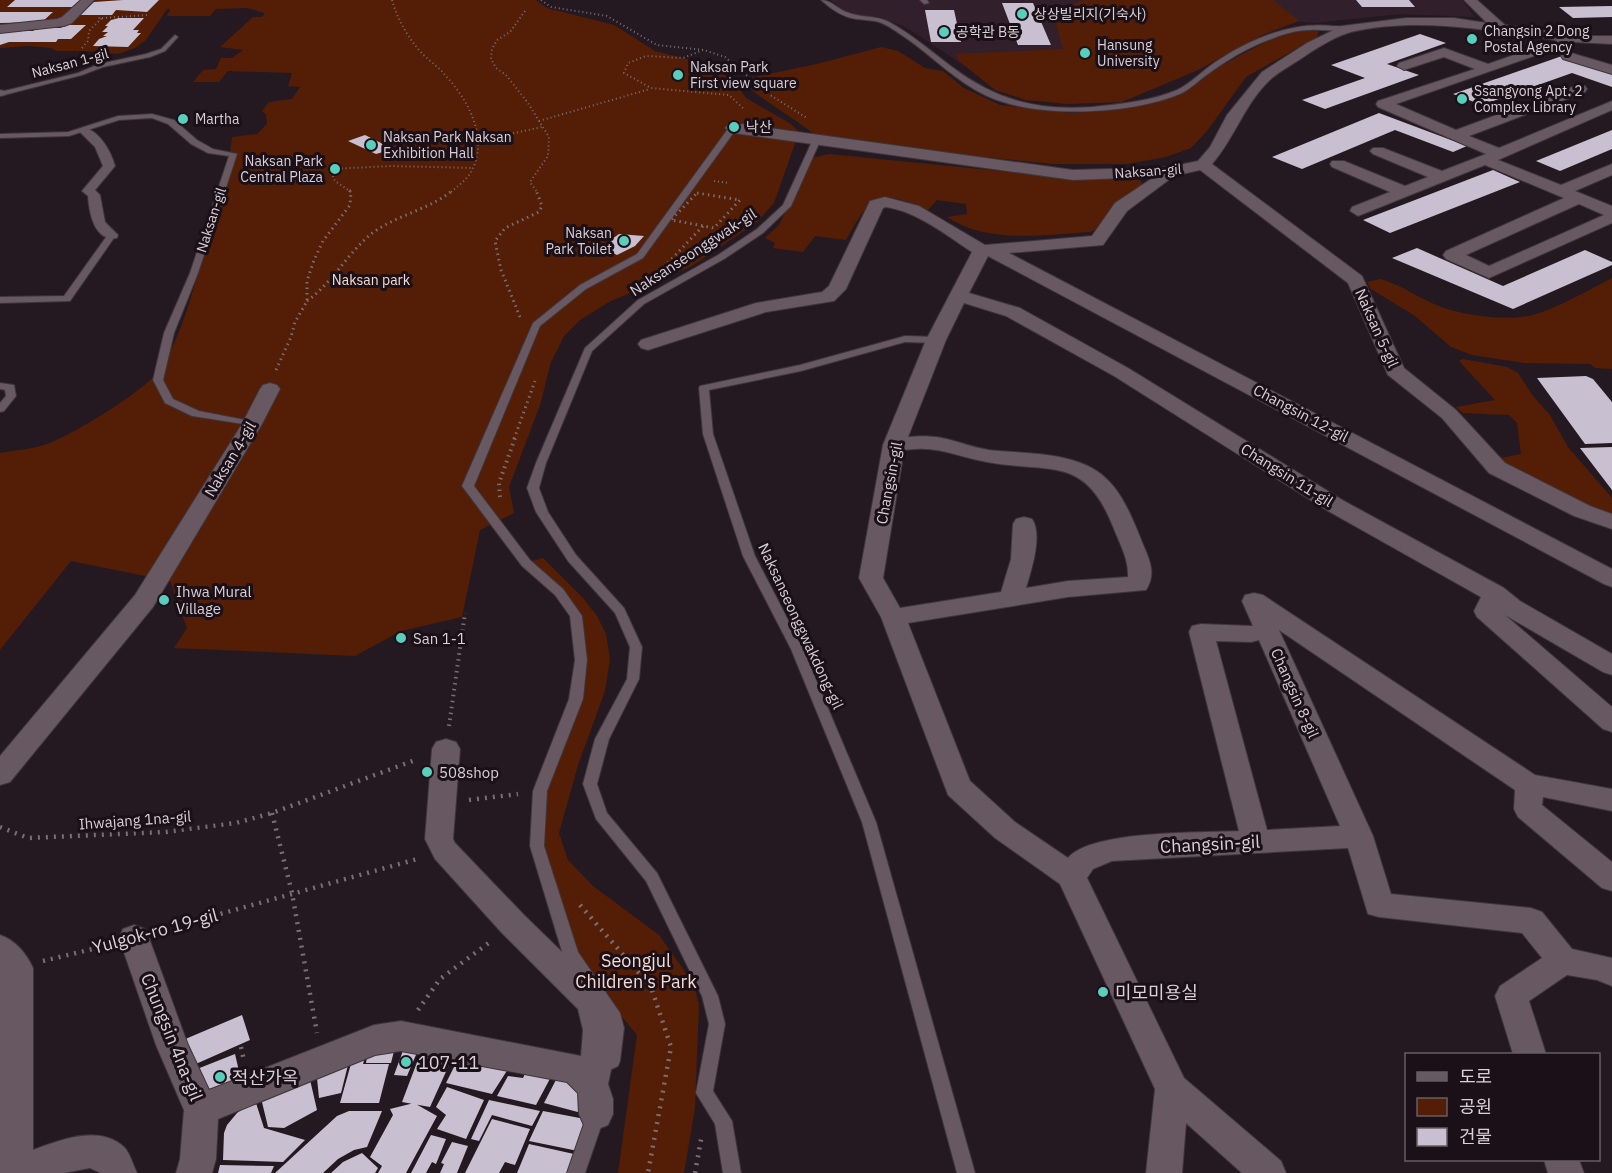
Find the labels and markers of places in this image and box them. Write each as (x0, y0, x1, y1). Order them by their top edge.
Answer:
place label: 상상빌리지(기숙사) (1034, 5, 1146, 23)
marker: 상상빌리지(기숙사) (1015, 7, 1029, 21)
place label: Changsin 2 Dong Postal Agency (1484, 22, 1590, 56)
place label: 공학관 B동 (956, 23, 1020, 41)
marker: 공학관 B동 (937, 25, 951, 39)
marker: Changsin 2 Dong Postal Agency (1465, 32, 1479, 46)
place label: Hansung University (1097, 36, 1160, 70)
marker: Hansung University (1078, 46, 1092, 60)
place label: Naksan Park First view square (690, 58, 797, 92)
marker: Naksan Park First view square (671, 68, 685, 82)
place label: Ssangyong Apt. 2 Complex Library (1474, 82, 1583, 116)
marker: Ssangyong Apt. 2 Complex Library (1455, 92, 1469, 106)
place label: Martha (195, 110, 240, 128)
marker: Martha (176, 112, 190, 126)
place label: 낙산 (746, 118, 772, 136)
marker: 낙산 (727, 120, 741, 134)
place label: Naksan Park Naksan Exhibition Hall (383, 128, 512, 162)
marker: Naksan Park Naksan Exhibition Hall (364, 138, 378, 152)
place label: Naksan Park Central Plaza (240, 152, 324, 186)
marker: Naksan Park Central Plaza (328, 162, 342, 176)
place label: Naksan Park Toilet (546, 224, 612, 258)
marker: Naksan Park Toilet (617, 234, 631, 248)
place label: Ihwa Mural Village (176, 582, 252, 618)
marker: Ihwa Mural Village (157, 593, 171, 607)
place label: San 1-1 (413, 629, 466, 648)
marker: San 1-1 (394, 631, 408, 645)
place label: 508shop (439, 763, 499, 782)
marker: 508shop (420, 765, 434, 779)
place label: 미모미용실 (1115, 981, 1198, 1004)
marker: 미모미용실 (1096, 985, 1110, 999)
place label: 107-11 (418, 1051, 479, 1074)
marker: 107-11 (399, 1055, 413, 1069)
place label: 적산가옥 (232, 1066, 298, 1089)
marker: 적산가옥 (213, 1070, 227, 1084)

